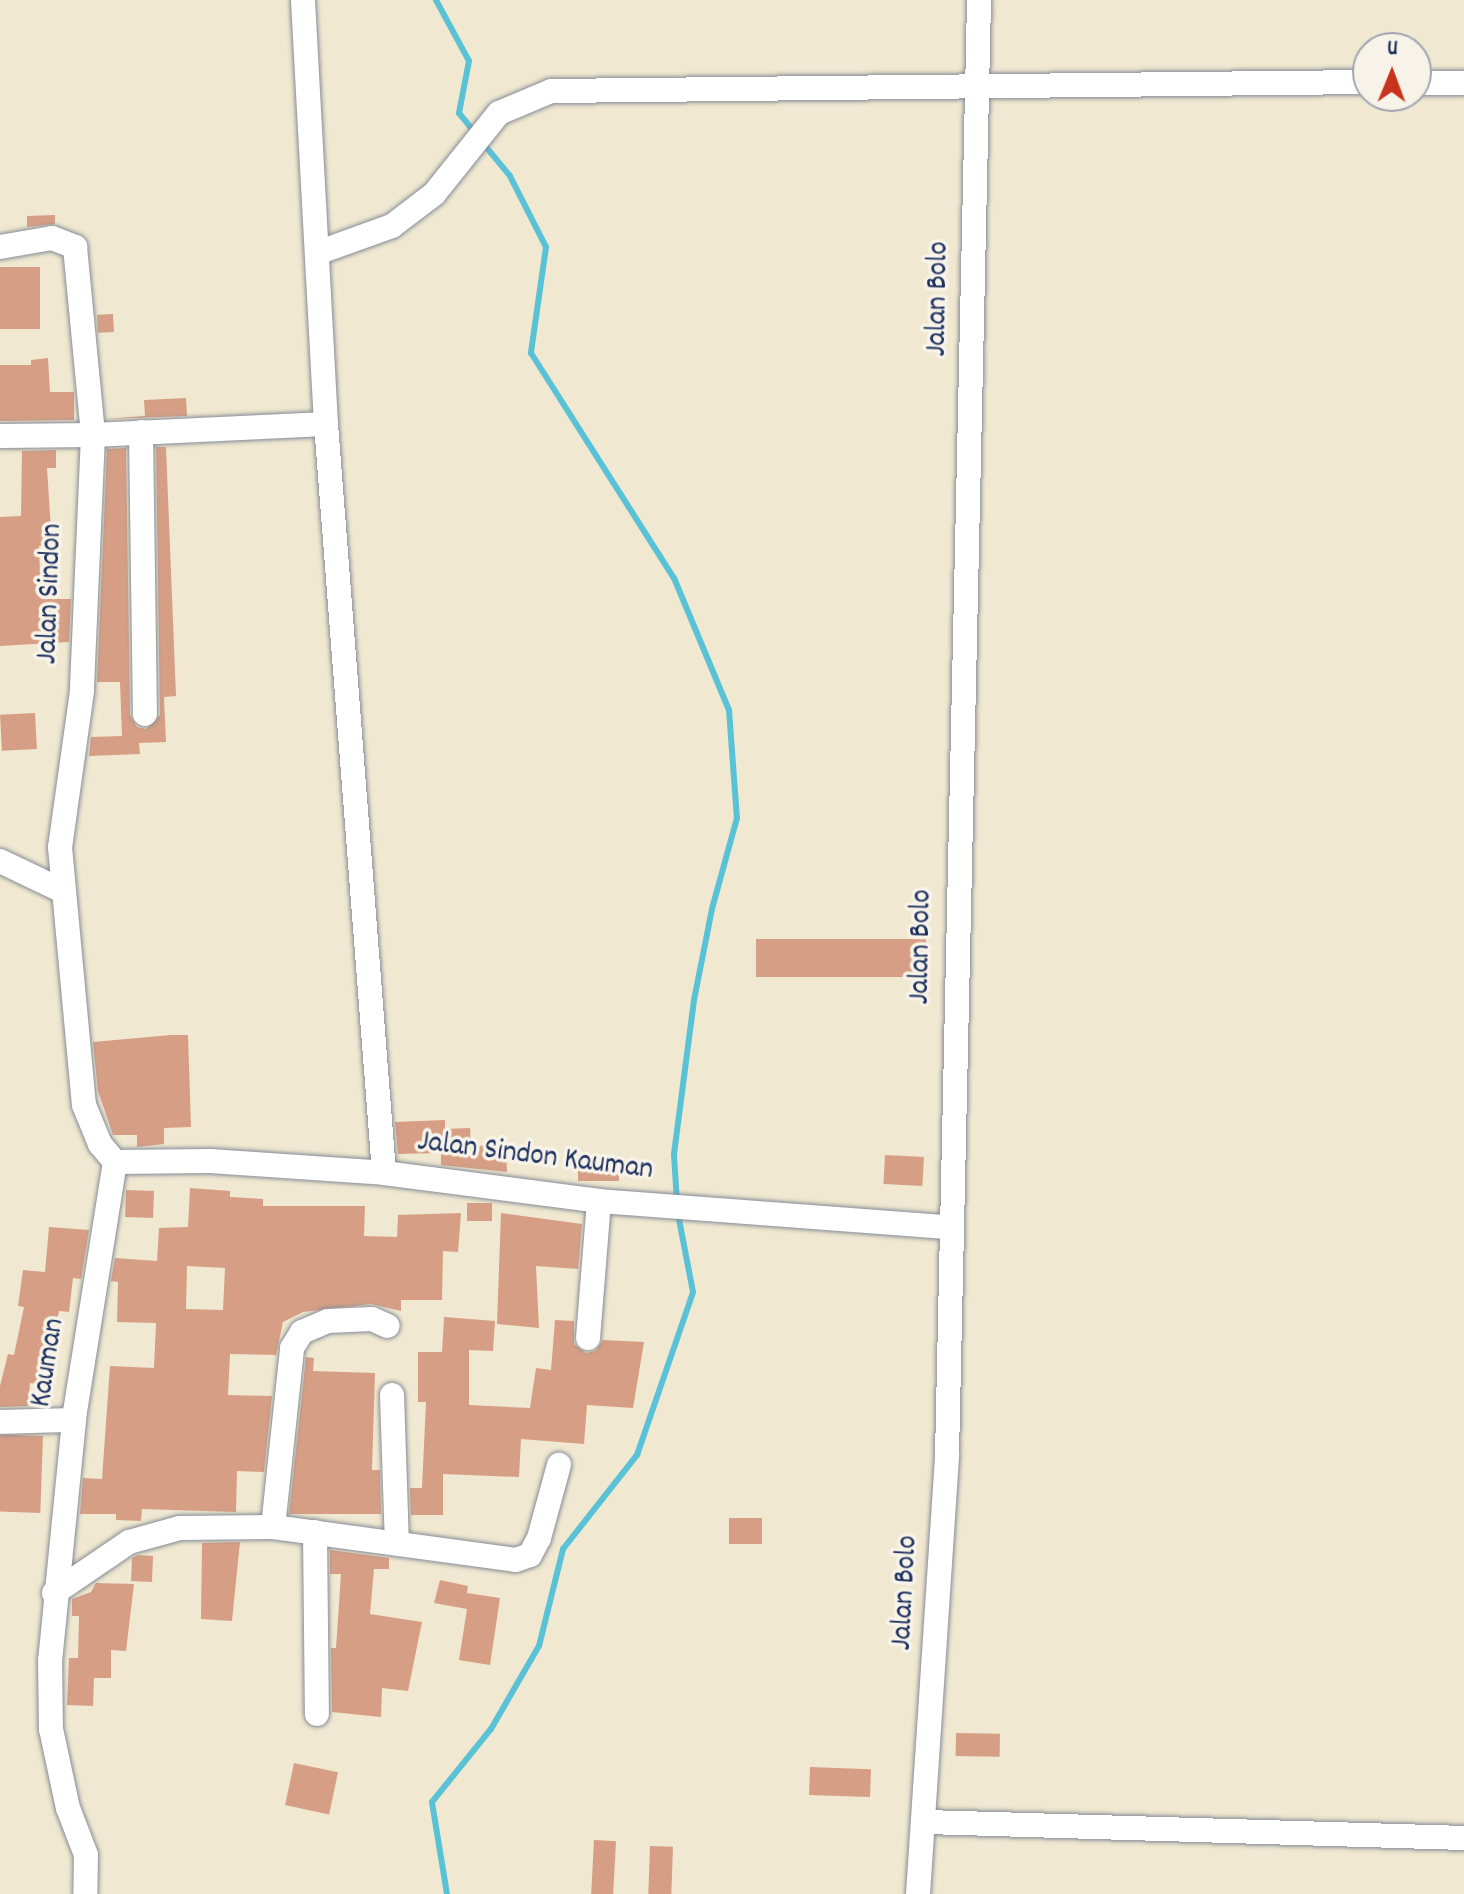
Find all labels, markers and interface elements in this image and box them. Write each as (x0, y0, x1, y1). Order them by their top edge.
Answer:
north arrow (1352, 32, 1432, 112)
text: U (1387, 34, 1398, 65)
street label: Jalan Bolo (921, 241, 959, 357)
street label: Jalan Sindon (32, 523, 72, 665)
street label: Jalan Bolo (904, 889, 942, 1005)
street label: Jalan Sindon Kauman (415, 1126, 655, 1190)
street label: Kauman (25, 1316, 75, 1410)
street label: Jalan Bolo (886, 1535, 928, 1651)

